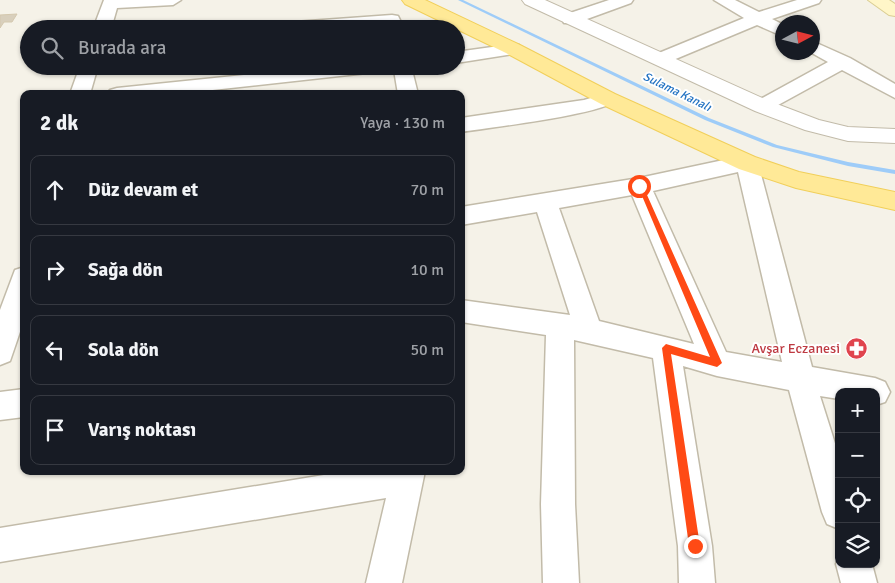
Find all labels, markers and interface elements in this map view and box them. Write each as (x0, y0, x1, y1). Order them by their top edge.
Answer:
north arrow (775, 15, 820, 60)
search box (20, 20, 465, 75)
icon: search (38, 34, 66, 62)
text: Burada ara (78, 36, 166, 60)
water label: Sulama Kanalı (641, 69, 714, 115)
text: 2 dk (40, 110, 78, 136)
text: Yaya · 130 m (360, 113, 445, 133)
route start (628, 175, 651, 198)
icon: ahead (41, 176, 69, 204)
text: Düz devam et (88, 178, 198, 202)
text: 70 m (410, 180, 444, 200)
icon: right (41, 256, 69, 284)
text: Sağa dön (88, 258, 163, 282)
text: 10 m (410, 260, 444, 280)
icon: left (41, 336, 69, 364)
pharmacy icon: Avşar Eczanesi (844, 336, 868, 360)
text: Sola dön (88, 338, 159, 362)
text: 50 m (410, 340, 444, 360)
place label: Avşar Eczanesi (752, 340, 840, 357)
map controls (835, 388, 880, 568)
button: + (835, 388, 880, 433)
icon: arrive (41, 416, 69, 444)
text: Varış noktası (88, 418, 196, 442)
button: − (835, 433, 880, 478)
button: locate (835, 478, 880, 523)
button: layers (835, 523, 880, 568)
route end (684, 535, 707, 558)

